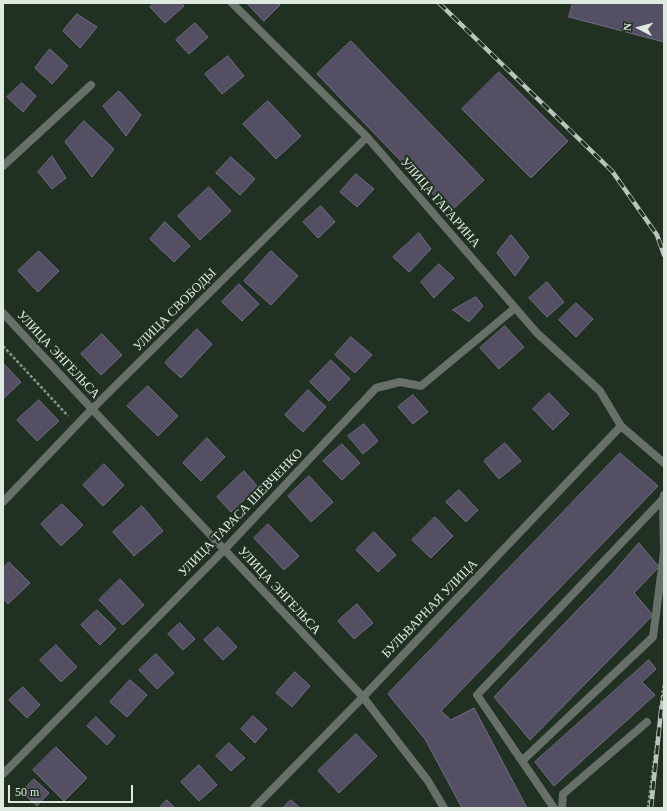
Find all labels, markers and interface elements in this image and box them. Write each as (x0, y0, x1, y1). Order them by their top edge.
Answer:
north arrow (619, 8, 659, 48)
text: N (621, 22, 633, 31)
street label: УЛИЦА ГАГАРИНА (397, 155, 483, 251)
street label: УЛИЦА СВОБОДЫ (130, 265, 220, 355)
street label: УЛИЦА ЭНГЕЛЬСА (13, 308, 103, 402)
street label: УЛИЦА ТАРАСА ШЕВЧЕНКО (176, 446, 306, 580)
street label: УЛИЦА ЭНГЕЛЬСА (234, 544, 324, 638)
street label: БУЛЬВАРНАЯ УЛИЦА (379, 556, 481, 662)
scale bar (10, 777, 135, 803)
text: 50 m (15, 785, 39, 799)

